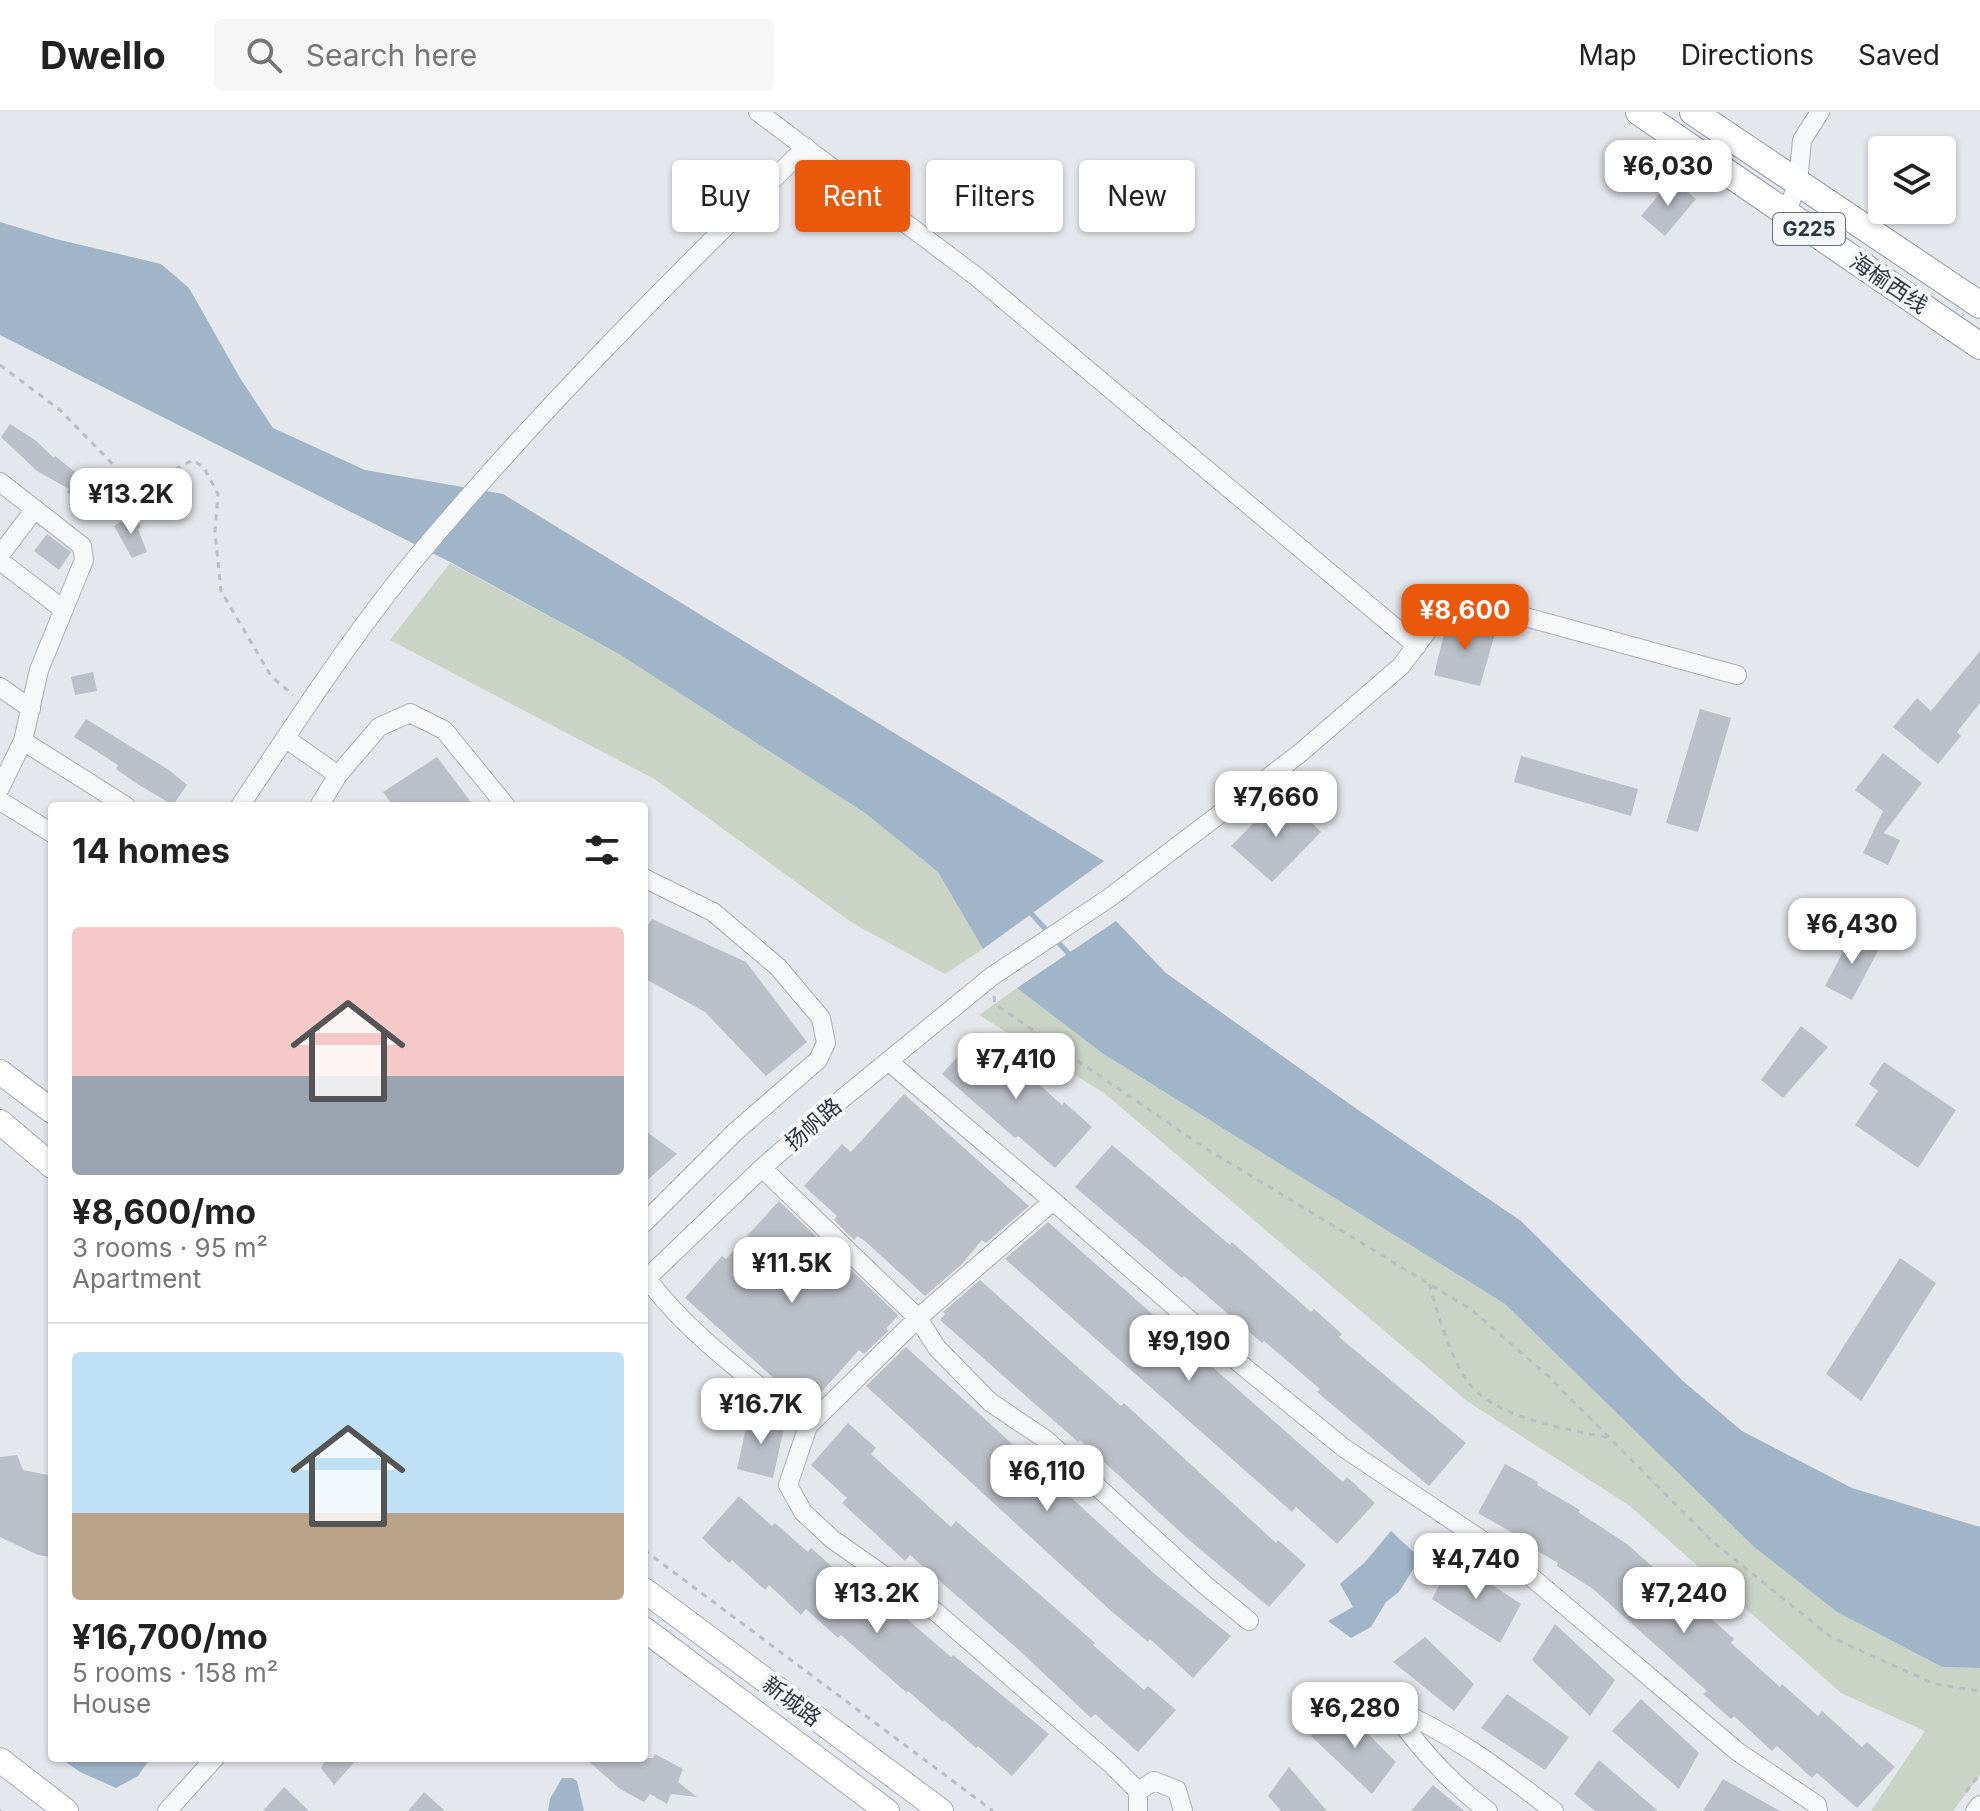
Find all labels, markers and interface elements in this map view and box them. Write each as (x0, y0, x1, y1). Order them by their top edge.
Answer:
search box (214, 19, 774, 91)
text: Dwello (40, 32, 166, 78)
icon: search (242, 33, 286, 77)
text: Search here (306, 37, 477, 73)
text: Map (1578, 38, 1637, 72)
text: Directions (1681, 38, 1814, 72)
text: Saved (1858, 38, 1940, 72)
map controls (1868, 136, 1956, 224)
button: layers (1868, 136, 1956, 224)
pin: ¥6,030 (1603, 140, 1733, 208)
text: ¥6,030 (1623, 150, 1713, 181)
chip: Buy (672, 160, 779, 232)
chip: Rent (795, 160, 910, 232)
chip: Filters (926, 160, 1063, 232)
chip: New (1079, 160, 1195, 232)
road number: G225 (1773, 213, 1845, 245)
street label: 海榆西线 (1845, 248, 1933, 318)
pin: ¥13.2K (66, 468, 196, 536)
text: ¥13.2K (88, 478, 174, 509)
pin: ¥8,600 (1400, 584, 1530, 652)
text: ¥8,600 (1419, 594, 1511, 625)
pin: ¥7,660 (1211, 771, 1341, 839)
text: ¥7,660 (1233, 781, 1319, 812)
icon: filters (580, 828, 624, 872)
text: 14 homes (72, 830, 230, 871)
pin: ¥6,430 (1787, 898, 1917, 966)
text: ¥6,430 (1806, 908, 1898, 939)
icon: home (276, 979, 420, 1123)
pin: ¥7,410 (951, 1033, 1081, 1101)
text: ¥7,410 (976, 1043, 1056, 1074)
street label: 扬帆路 (780, 1093, 846, 1155)
text: ¥8,600/mo (72, 1191, 256, 1232)
text: 3 rooms · 95 m² (72, 1232, 268, 1263)
pin: ¥11.5K (727, 1237, 857, 1305)
text: ¥11.5K (751, 1247, 833, 1278)
text: Apartment (72, 1263, 201, 1294)
pin: ¥9,190 (1124, 1315, 1254, 1383)
text: ¥9,190 (1148, 1325, 1230, 1356)
pin: ¥16.7K (696, 1378, 826, 1446)
text: ¥16.7K (719, 1388, 803, 1419)
icon: home (276, 1404, 420, 1548)
pin: ¥6,110 (982, 1445, 1112, 1513)
text: ¥6,110 (1008, 1455, 1086, 1486)
pin: ¥4,740 (1411, 1533, 1541, 1601)
text: ¥4,740 (1432, 1543, 1520, 1574)
pin: ¥13.2K (812, 1567, 942, 1635)
pin: ¥7,240 (1619, 1567, 1749, 1635)
text: ¥13.2K (834, 1577, 920, 1608)
text: ¥7,240 (1641, 1577, 1727, 1608)
text: ¥16,700/mo (72, 1616, 268, 1657)
text: 5 rooms · 158 m² (72, 1657, 278, 1688)
street label: 新城路 (758, 1671, 826, 1731)
pin: ¥6,280 (1290, 1682, 1420, 1750)
text: House (72, 1688, 151, 1719)
text: ¥6,280 (1310, 1692, 1400, 1723)

